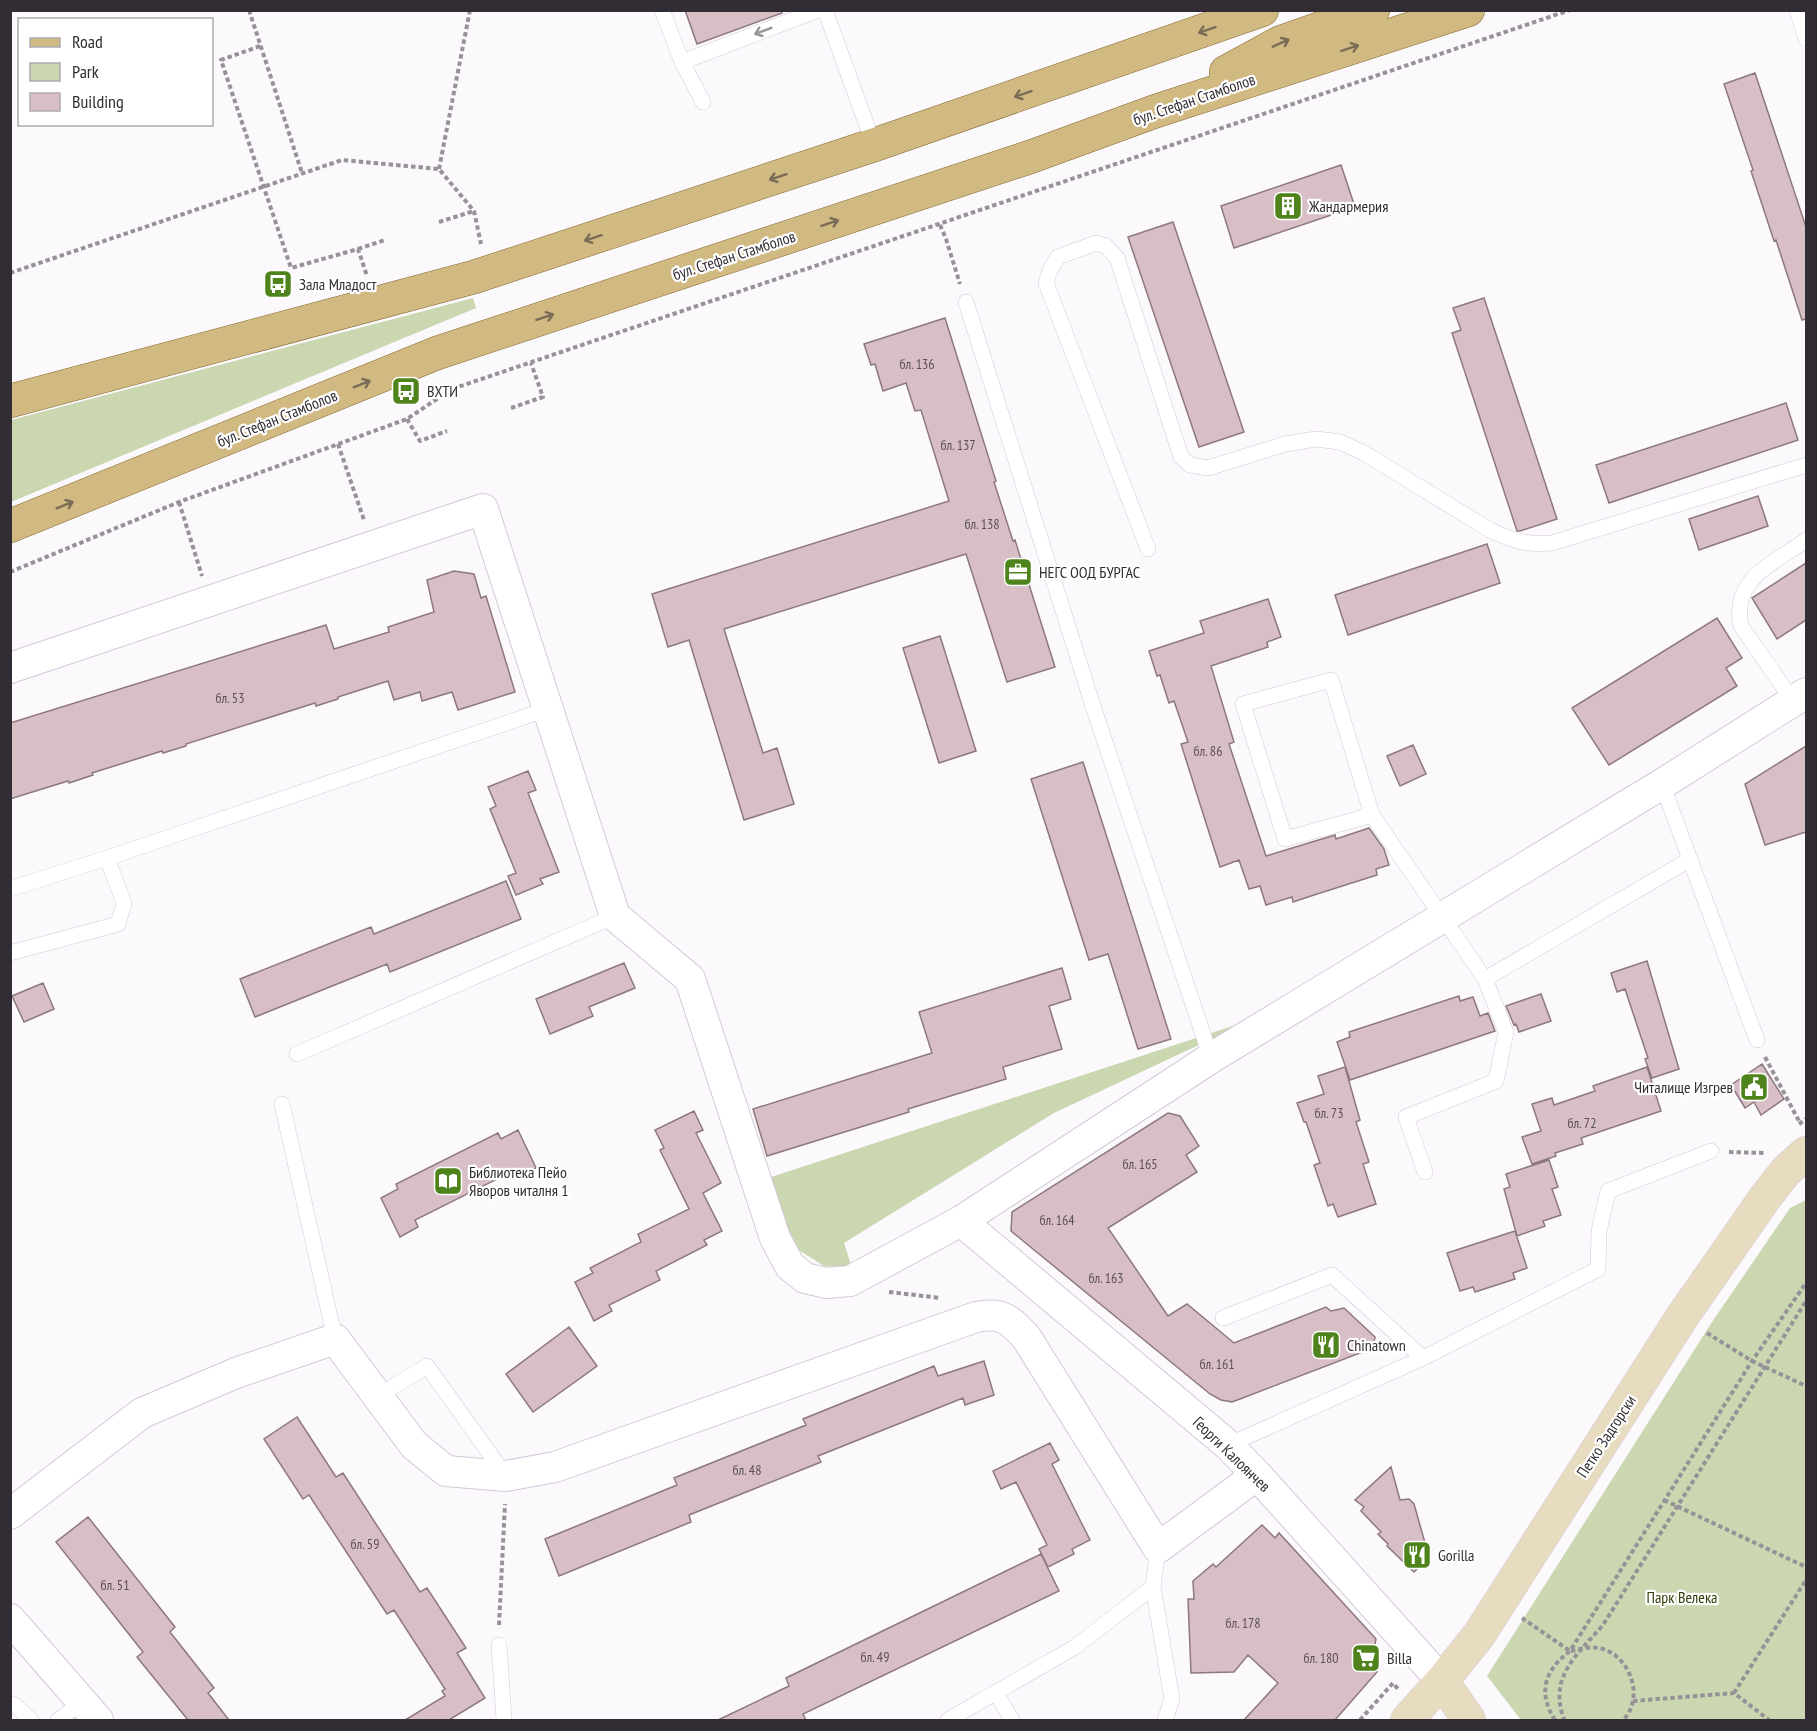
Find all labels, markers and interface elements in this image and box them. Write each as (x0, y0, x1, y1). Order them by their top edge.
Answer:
legend (18, 18, 213, 126)
one-way arrow (1198, 25, 1217, 36)
one-way arrow (754, 27, 773, 38)
text: Road (72, 30, 103, 53)
one-way arrow (1272, 37, 1290, 48)
one-way arrow (1340, 42, 1359, 53)
text: Park (72, 60, 99, 83)
street label: бул. Стефан Стамболов (1130, 69, 1258, 129)
one-way arrow (1014, 89, 1033, 100)
text: Building (72, 90, 124, 113)
one-way arrow (769, 172, 788, 183)
building icon: Жандармерия (1272, 190, 1304, 222)
place label: Жандармерия (1308, 196, 1388, 216)
one-way arrow (820, 217, 839, 228)
street label: бул. Стефан Стамболов (670, 226, 798, 284)
one-way arrow (584, 233, 603, 244)
bus stop icon: Зала Младост (262, 268, 294, 300)
place label: Зала Младост (299, 274, 377, 294)
one-way arrow (536, 311, 554, 322)
house number: бл. 136 (899, 355, 935, 373)
bus stop icon: ВХТИ (390, 375, 422, 407)
one-way arrow (352, 378, 371, 389)
place label: ВХТИ (427, 381, 458, 401)
street label: бул. Стефан Стамболов (214, 385, 340, 451)
house number: бл. 137 (940, 436, 976, 454)
one-way arrow (55, 499, 74, 510)
house number: бл. 138 (964, 515, 1000, 533)
office icon: НЕГС ООД БУРГАС (1002, 556, 1034, 588)
place label: НЕГС ООД БУРГАС (1039, 562, 1140, 582)
house number: бл. 53 (216, 689, 244, 707)
house number: бл. 86 (1194, 742, 1222, 760)
public building icon: Читалище Изгрев (1738, 1071, 1770, 1103)
place label: Читалище Изгрев (1634, 1077, 1733, 1097)
house number: бл. 73 (1315, 1104, 1343, 1122)
house number: бл. 72 (1568, 1114, 1596, 1132)
house number: бл. 165 (1122, 1155, 1158, 1173)
place label: Библиотека Пейо Яворов читалня 1 (469, 1162, 569, 1200)
library icon: Библиотека Пейо Яворов читалня 1 (432, 1165, 464, 1197)
house number: бл. 164 (1039, 1211, 1075, 1229)
house number: бл. 163 (1088, 1269, 1124, 1287)
restaurant icon: Chinatown (1310, 1329, 1342, 1361)
place label: Chinatown (1347, 1335, 1406, 1355)
house number: бл. 161 (1199, 1355, 1235, 1373)
street label: Петко Задгорски (1572, 1391, 1640, 1481)
street label: Георги Калоянчев (1189, 1412, 1275, 1496)
house number: бл. 48 (733, 1461, 761, 1479)
house number: бл. 59 (351, 1535, 379, 1553)
restaurant icon: Gorilla (1401, 1539, 1433, 1571)
place label: Gorilla (1438, 1545, 1475, 1565)
house number: бл. 51 (101, 1576, 129, 1594)
park label: Парк Велека (1647, 1587, 1717, 1607)
house number: бл. 178 (1225, 1614, 1261, 1632)
supermarket icon: Billa (1350, 1642, 1382, 1674)
house number: бл. 49 (861, 1648, 889, 1666)
place label: Billa (1387, 1648, 1412, 1668)
house number: бл. 180 (1303, 1649, 1339, 1667)

